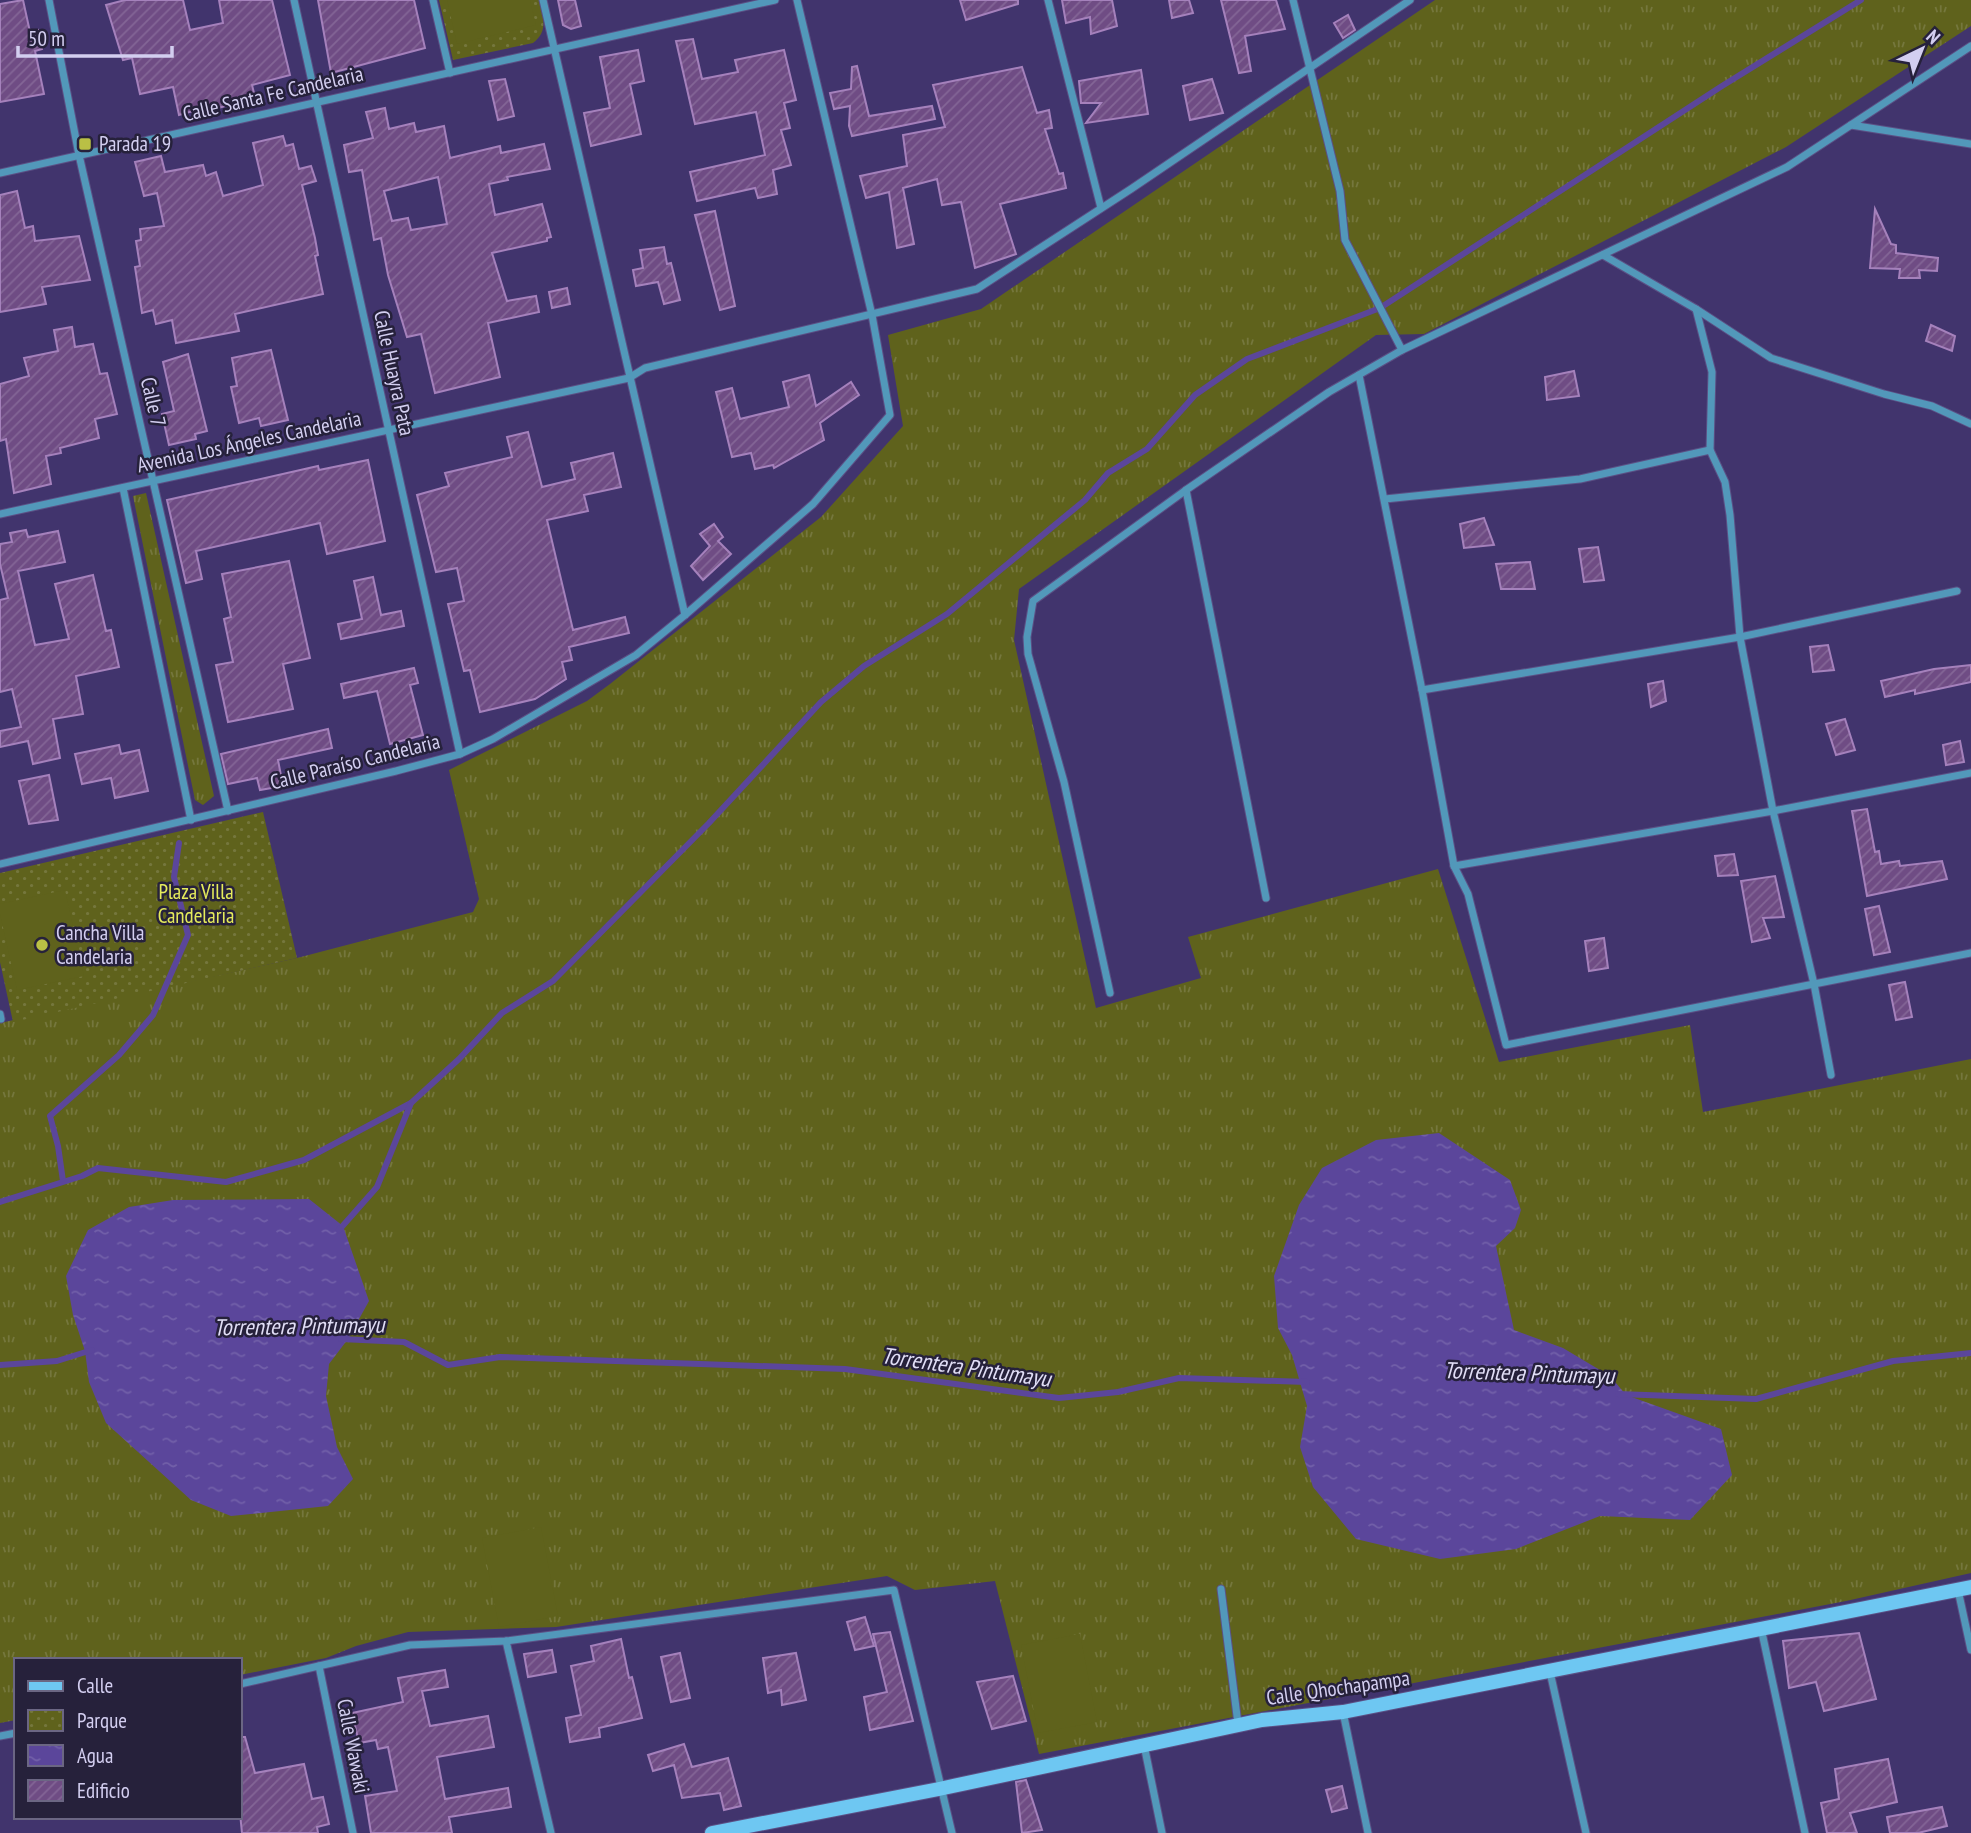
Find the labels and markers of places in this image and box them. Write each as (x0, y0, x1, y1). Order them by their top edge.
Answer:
place label: Parada 19 (99, 130, 171, 157)
marker: Parada 19 (77, 136, 93, 152)
place label: Cancha Villa Candelaria (56, 919, 145, 970)
marker: Cancha Villa Candelaria (34, 937, 50, 953)

